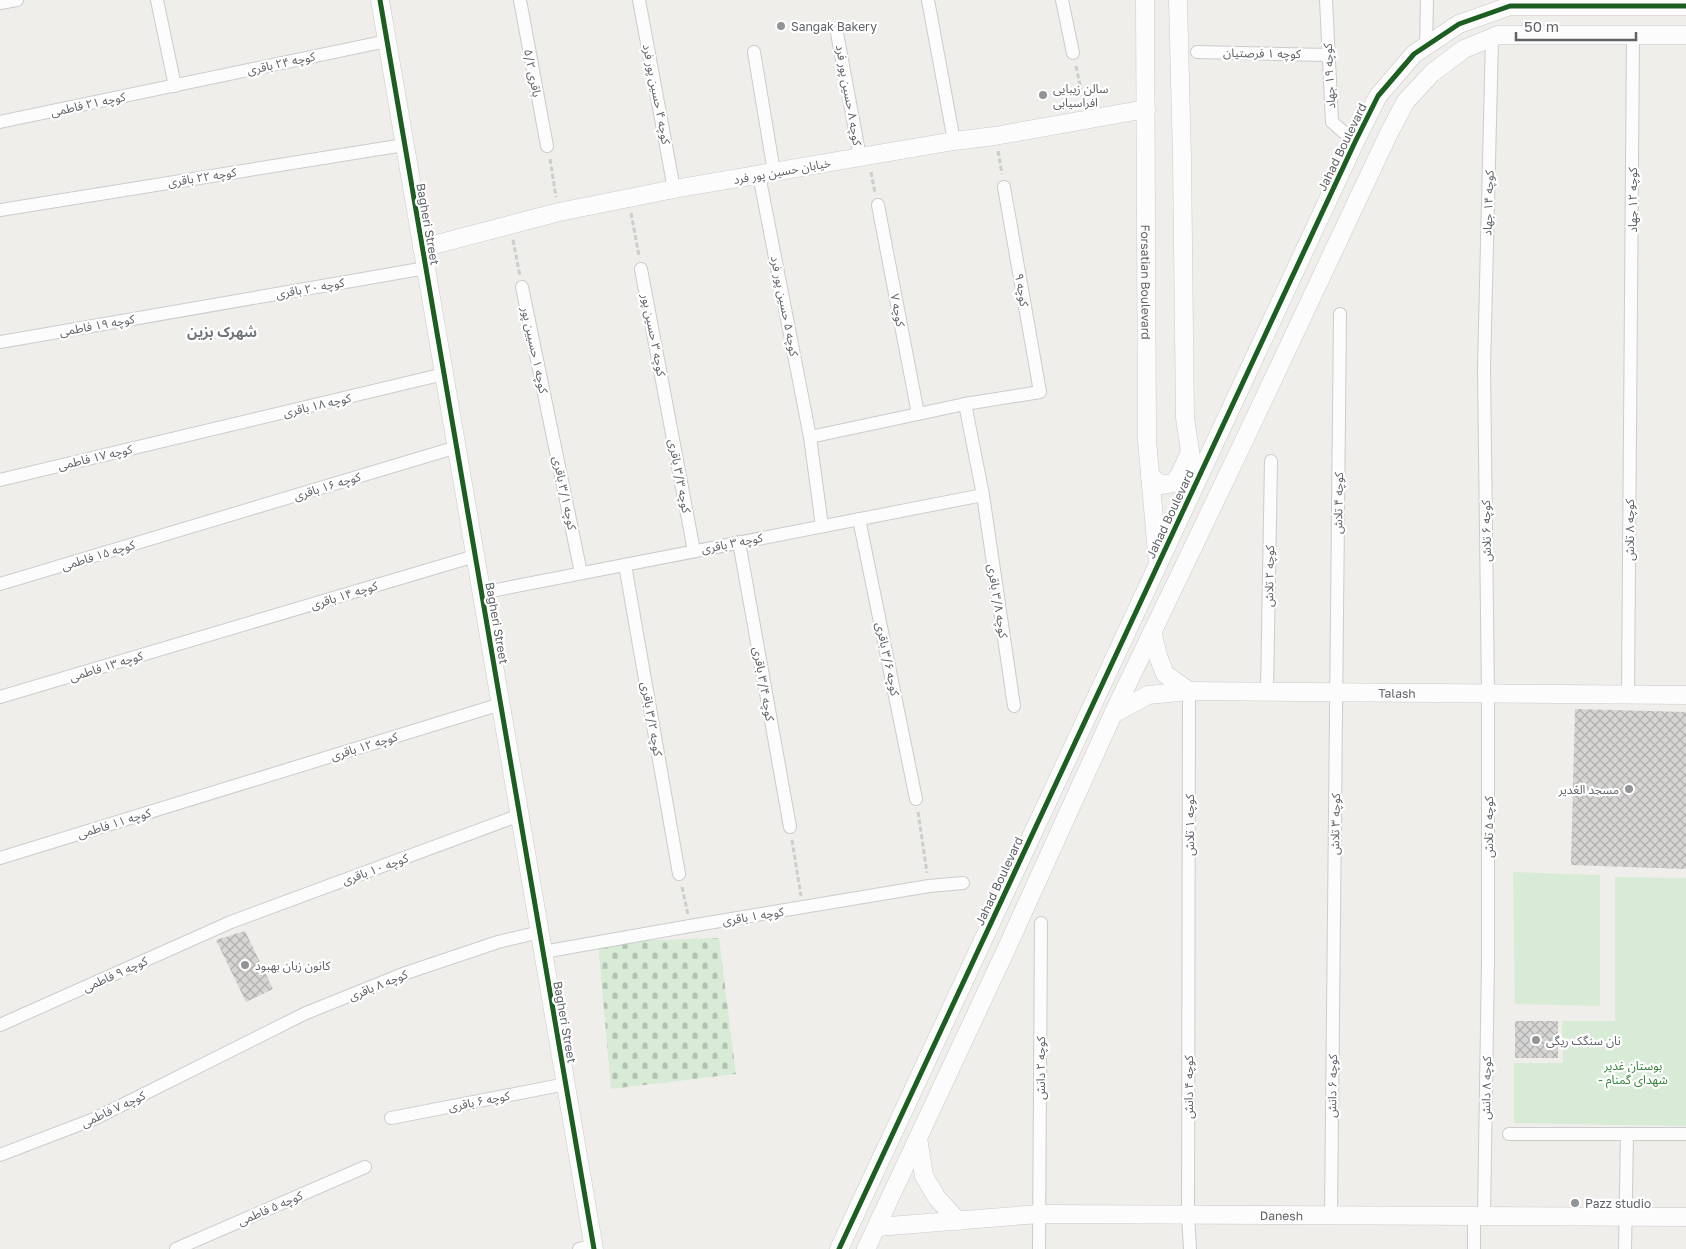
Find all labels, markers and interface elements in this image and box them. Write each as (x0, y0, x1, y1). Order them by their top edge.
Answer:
scale bar (1516, 10, 1636, 42)
text: 50 m (1524, 17, 1559, 35)
place label: Sangak Bakery (791, 19, 877, 34)
marker: Sangak Bakery (775, 20, 787, 32)
street label: کوچه ۴ حسین پور فرد (639, 42, 674, 147)
street label: کوچه ۱۹ جهاد (1320, 42, 1339, 109)
street label: کوچه ۸ حسین پور فرد (832, 43, 865, 148)
street label: کوچه ۱ فرصتیان (1223, 45, 1302, 62)
street label: کوچه ۲۴ باقری (246, 48, 318, 79)
street label: باقری ۵/۲ (521, 48, 545, 98)
place label: سالن زیبایی افراسیابی (1053, 81, 1108, 110)
street label: کوچه ۲۱ فاطمی (49, 89, 128, 120)
marker: سالن زیبایی افراسیابی (1037, 89, 1049, 101)
street label: Jahad Boulevard (1314, 101, 1370, 193)
street label: خیابان حسین پور فرد (732, 155, 832, 188)
street label: کوچه ۲۲ باقری (167, 164, 239, 191)
street label: کوچه ۱۲ جهاد (1625, 166, 1641, 233)
street label: کوچه ۱۴ جهاد (1479, 169, 1498, 236)
street label: Bagheri Street (413, 182, 443, 266)
street label: Forsatian Boulevard (1139, 224, 1154, 340)
street label: کوچه ۵ حسین پور فرد (767, 254, 802, 359)
street label: کوچه ۹ (1011, 272, 1032, 309)
street label: کوچه ۲۰ باقری (275, 274, 347, 302)
street label: کوچه ۳ حسین پور (637, 292, 670, 379)
street label: کوچه ۷ (886, 292, 909, 329)
street label: کوچه ۱ حسیین پور (517, 304, 552, 396)
street label: کوچه ۱۹ فاطمی (58, 311, 137, 340)
district label: شهرک بزین (187, 323, 257, 341)
street label: کوچه ۱۸ باقری (282, 390, 354, 421)
street label: کوچه ۳/۳ باقری (664, 438, 695, 515)
street label: کوچه ۱۷ فاطمی (56, 441, 135, 474)
street label: کوچه ۳/۱ باقری (549, 455, 580, 532)
street label: Jahad Boulevard (1143, 467, 1197, 561)
street label: کوچه ۱۶ باقری (292, 468, 364, 504)
street label: کوچه ۴ تلاش (1330, 471, 1347, 534)
street label: کوچه ۸ تلاش (1622, 498, 1638, 561)
street label: کوچه ۶ تلاش (1478, 499, 1495, 562)
street label: کوچه ۳ باقری (700, 529, 765, 557)
street label: کوچه ۱۵ فاطمی (59, 536, 138, 574)
street label: کوچه ۲ تلاش (1261, 544, 1278, 607)
street label: کوچه ۳/۸ باقری (984, 563, 1011, 640)
street label: کوچه ۱۴ باقری (309, 577, 381, 613)
street label: Bagheri Street (482, 581, 512, 665)
street label: کوچه ۳/۶ باقری (872, 621, 903, 698)
street label: کوچه ۳/۴ باقری (749, 646, 778, 723)
street label: کوچه ۱۳ فاطمی (67, 647, 146, 685)
street label: کوچه ۳/۲ باقری (637, 681, 666, 758)
street label: Talash (1378, 685, 1416, 700)
street label: کوچه ۱۲ باقری (329, 728, 401, 764)
place label: مسجد الغدیر (1558, 782, 1619, 797)
marker: مسجد الغدیر (1623, 783, 1635, 795)
street label: کوچه ۳ تلاش (1327, 792, 1344, 855)
street label: کوچه ۱ تلاش (1182, 793, 1198, 856)
street label: کوچه ۵ تلاش (1481, 795, 1497, 858)
street label: کوچه ۱۱ فاطمی (75, 804, 154, 842)
street label: Jahad Boulevard (972, 834, 1026, 928)
street label: کوچه ۱۰ باقری (340, 850, 411, 889)
street label: کوچه ۱ باقری (721, 904, 786, 929)
street label: کوچه ۹ فاطمی (80, 953, 151, 996)
place label: کانون زبان بهبود (255, 958, 331, 973)
marker: کانون زبان بهبود (239, 959, 251, 971)
street label: کوچه ۸ باقری (346, 966, 411, 1005)
street label: Bagheri Street (550, 980, 580, 1064)
place label: نان سنگک ریگی (1546, 1033, 1621, 1048)
marker: نان سنگک ریگی (1530, 1034, 1542, 1046)
street label: کوچه ۲ دانش (1033, 1035, 1049, 1100)
street label: کوچه ۶ دانش (1324, 1053, 1341, 1118)
street label: کوچه ۴ دانش (1181, 1054, 1197, 1119)
street label: کوچه ۸ دانش (1478, 1055, 1495, 1120)
park label: بوستان غدیر - شهدای گمنام (1598, 1058, 1668, 1089)
street label: کوچه ۷ فاطمی (78, 1087, 149, 1131)
street label: کوچه ۶ باقری (447, 1087, 512, 1115)
street label: کوچه ۵ فاطمی (235, 1187, 306, 1229)
place label: Pazz studio (1585, 1196, 1651, 1211)
marker: Pazz studio (1569, 1197, 1581, 1209)
street label: Danesh (1260, 1208, 1303, 1223)

